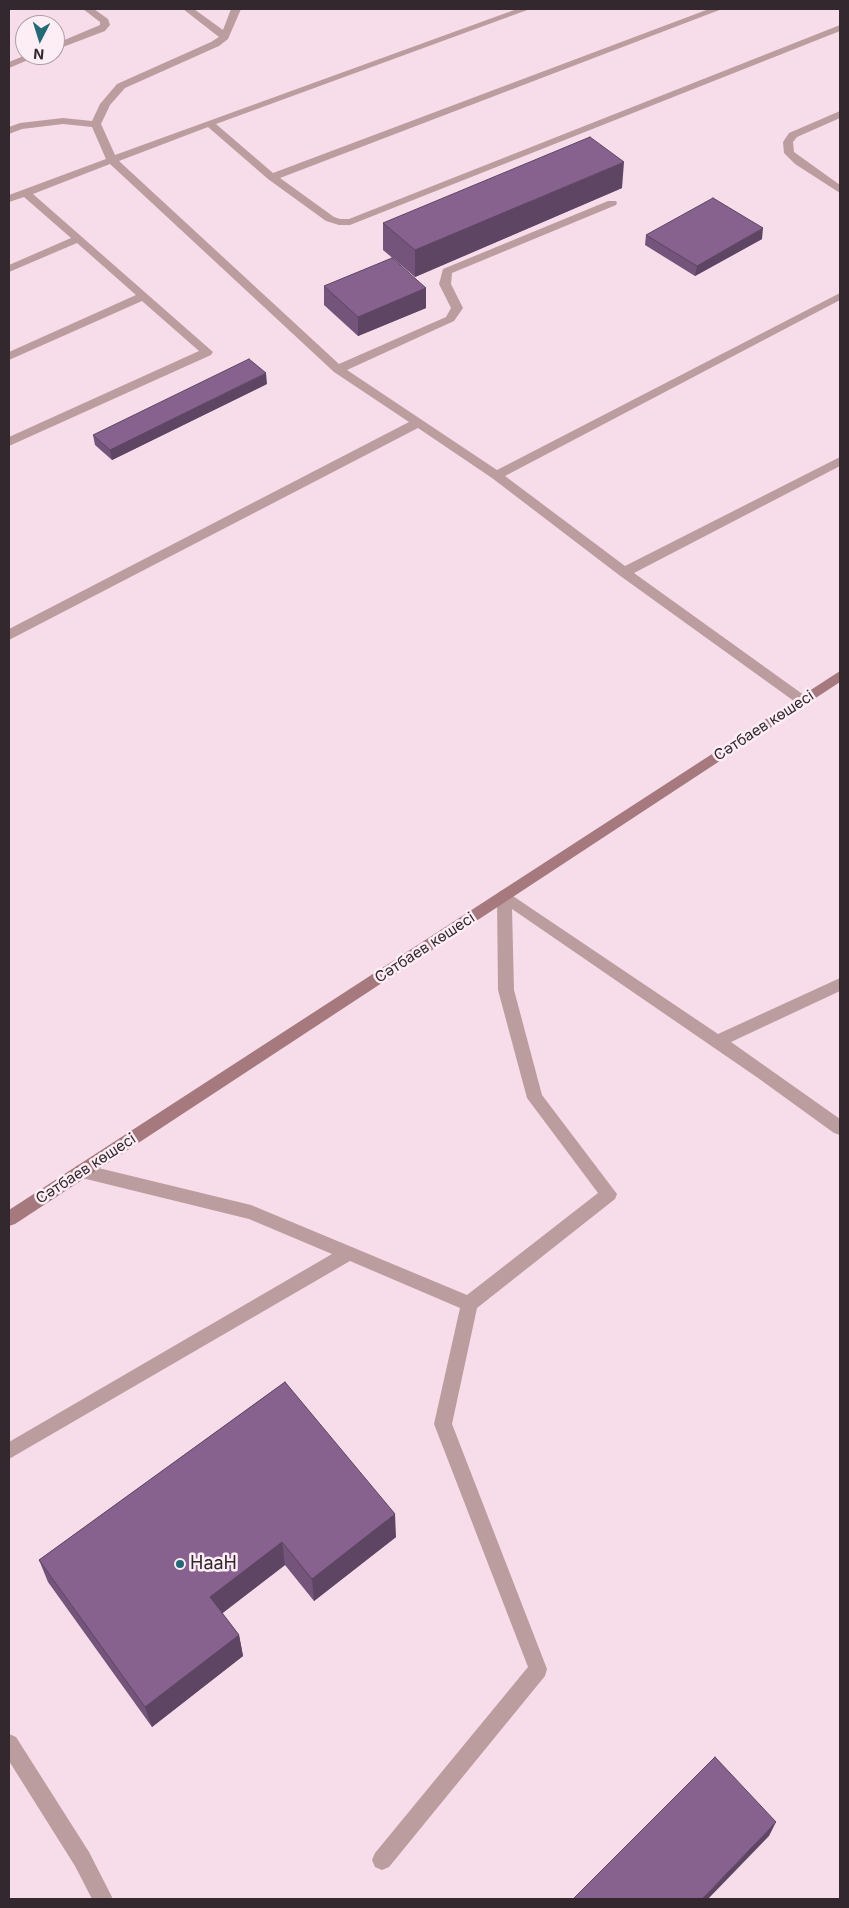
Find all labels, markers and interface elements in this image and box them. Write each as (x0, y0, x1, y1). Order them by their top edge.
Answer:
north arrow (15, 15, 65, 65)
text: N (33, 46, 45, 63)
street label: Сәтбаев көшесі (711, 687, 817, 765)
street label: Сәтбаев көшесі (372, 909, 478, 987)
street label: Сәтбаев көшесі (33, 1130, 139, 1208)
place label: НааН (190, 1553, 237, 1575)
marker: НааН (174, 1558, 186, 1570)

